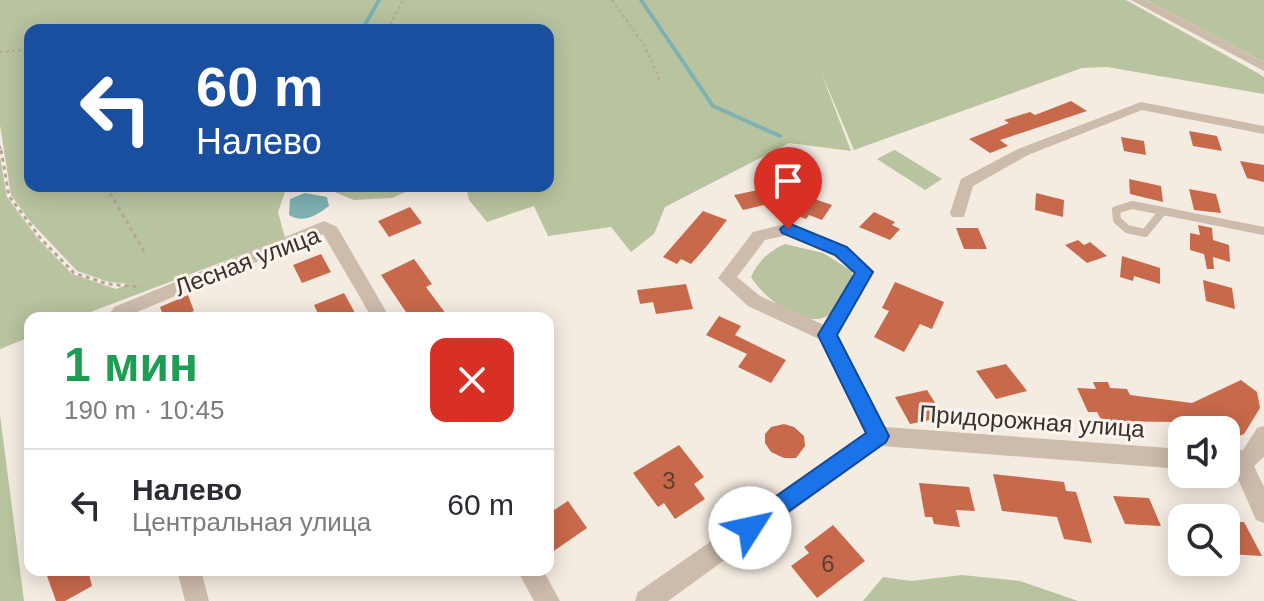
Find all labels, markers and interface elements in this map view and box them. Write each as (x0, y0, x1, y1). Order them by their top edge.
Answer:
text: 60 m (196, 55, 324, 118)
icon: left (64, 56, 168, 160)
text: Налево (196, 121, 322, 162)
pin (754, 147, 822, 229)
icon: arrive (766, 159, 810, 203)
street label: Лесная улица (171, 221, 324, 301)
text: 1 мин (64, 338, 198, 391)
button: close (430, 338, 514, 422)
text: 190 m · 10:45 (64, 395, 224, 425)
street label: Придорожная улица (918, 400, 1146, 442)
map controls (1168, 416, 1240, 576)
button: sound (1168, 416, 1240, 488)
house number: 3 (662, 467, 676, 494)
text: Налево (132, 473, 242, 506)
icon: left (64, 483, 108, 527)
position arrow (708, 486, 792, 570)
text: 60 m (447, 488, 514, 521)
button: search (1168, 504, 1240, 576)
text: Центральная улица (132, 507, 371, 537)
house number: 6 (821, 550, 835, 577)

